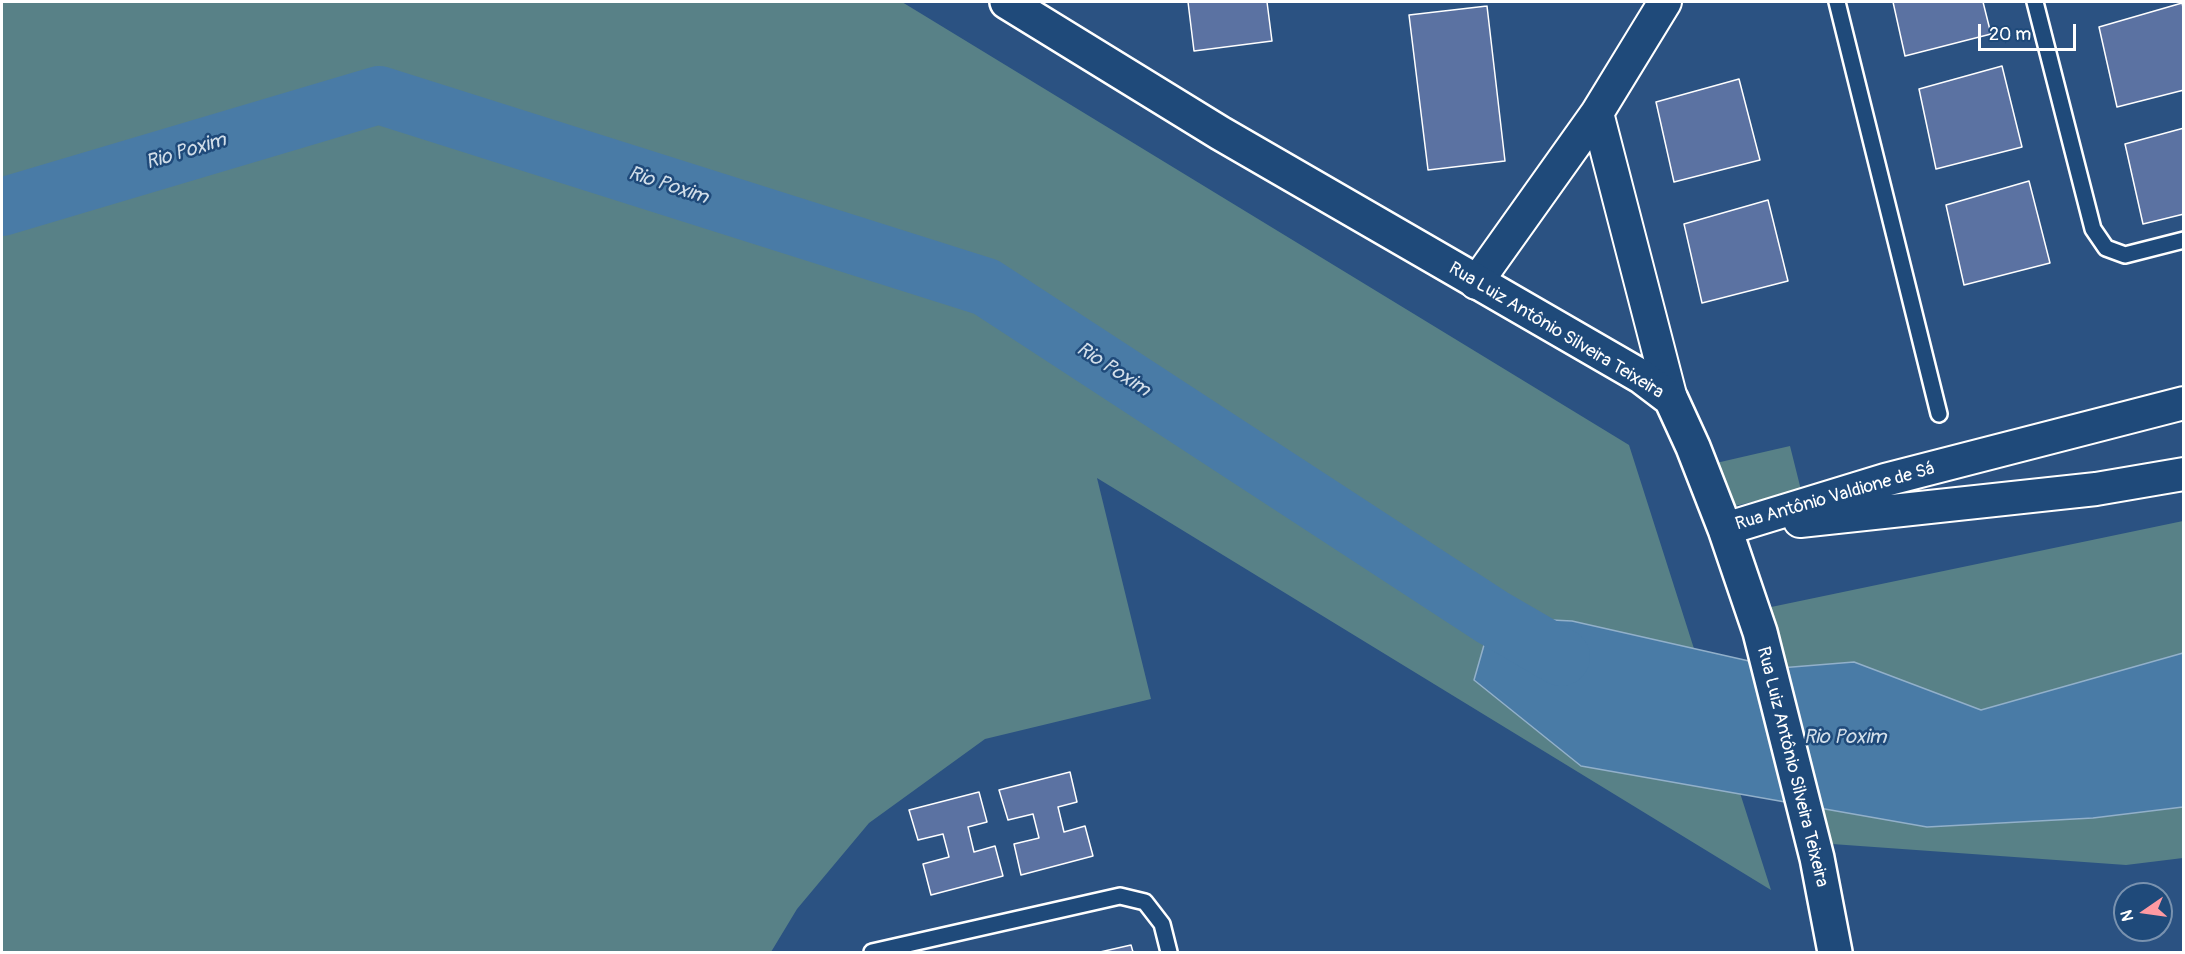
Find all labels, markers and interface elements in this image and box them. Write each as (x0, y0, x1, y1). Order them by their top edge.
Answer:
scale bar (1981, 12, 2078, 50)
text: 20 m (1989, 23, 2031, 46)
water label: Rio Poxim (143, 128, 229, 176)
water label: Rio Poxim (625, 162, 711, 210)
street label: Rua Luiz Antônio Silveira Teixeira (1445, 258, 1667, 404)
water label: Rio Poxim (1072, 337, 1154, 403)
street label: Rua Antônio Valdione de Sá (1733, 458, 1937, 536)
street label: Rua Luiz Antônio Silveira Teixeira (1752, 645, 1832, 889)
water label: Rio Poxim (1804, 726, 1886, 750)
north arrow (2113, 882, 2173, 942)
text: N (2116, 908, 2138, 923)

